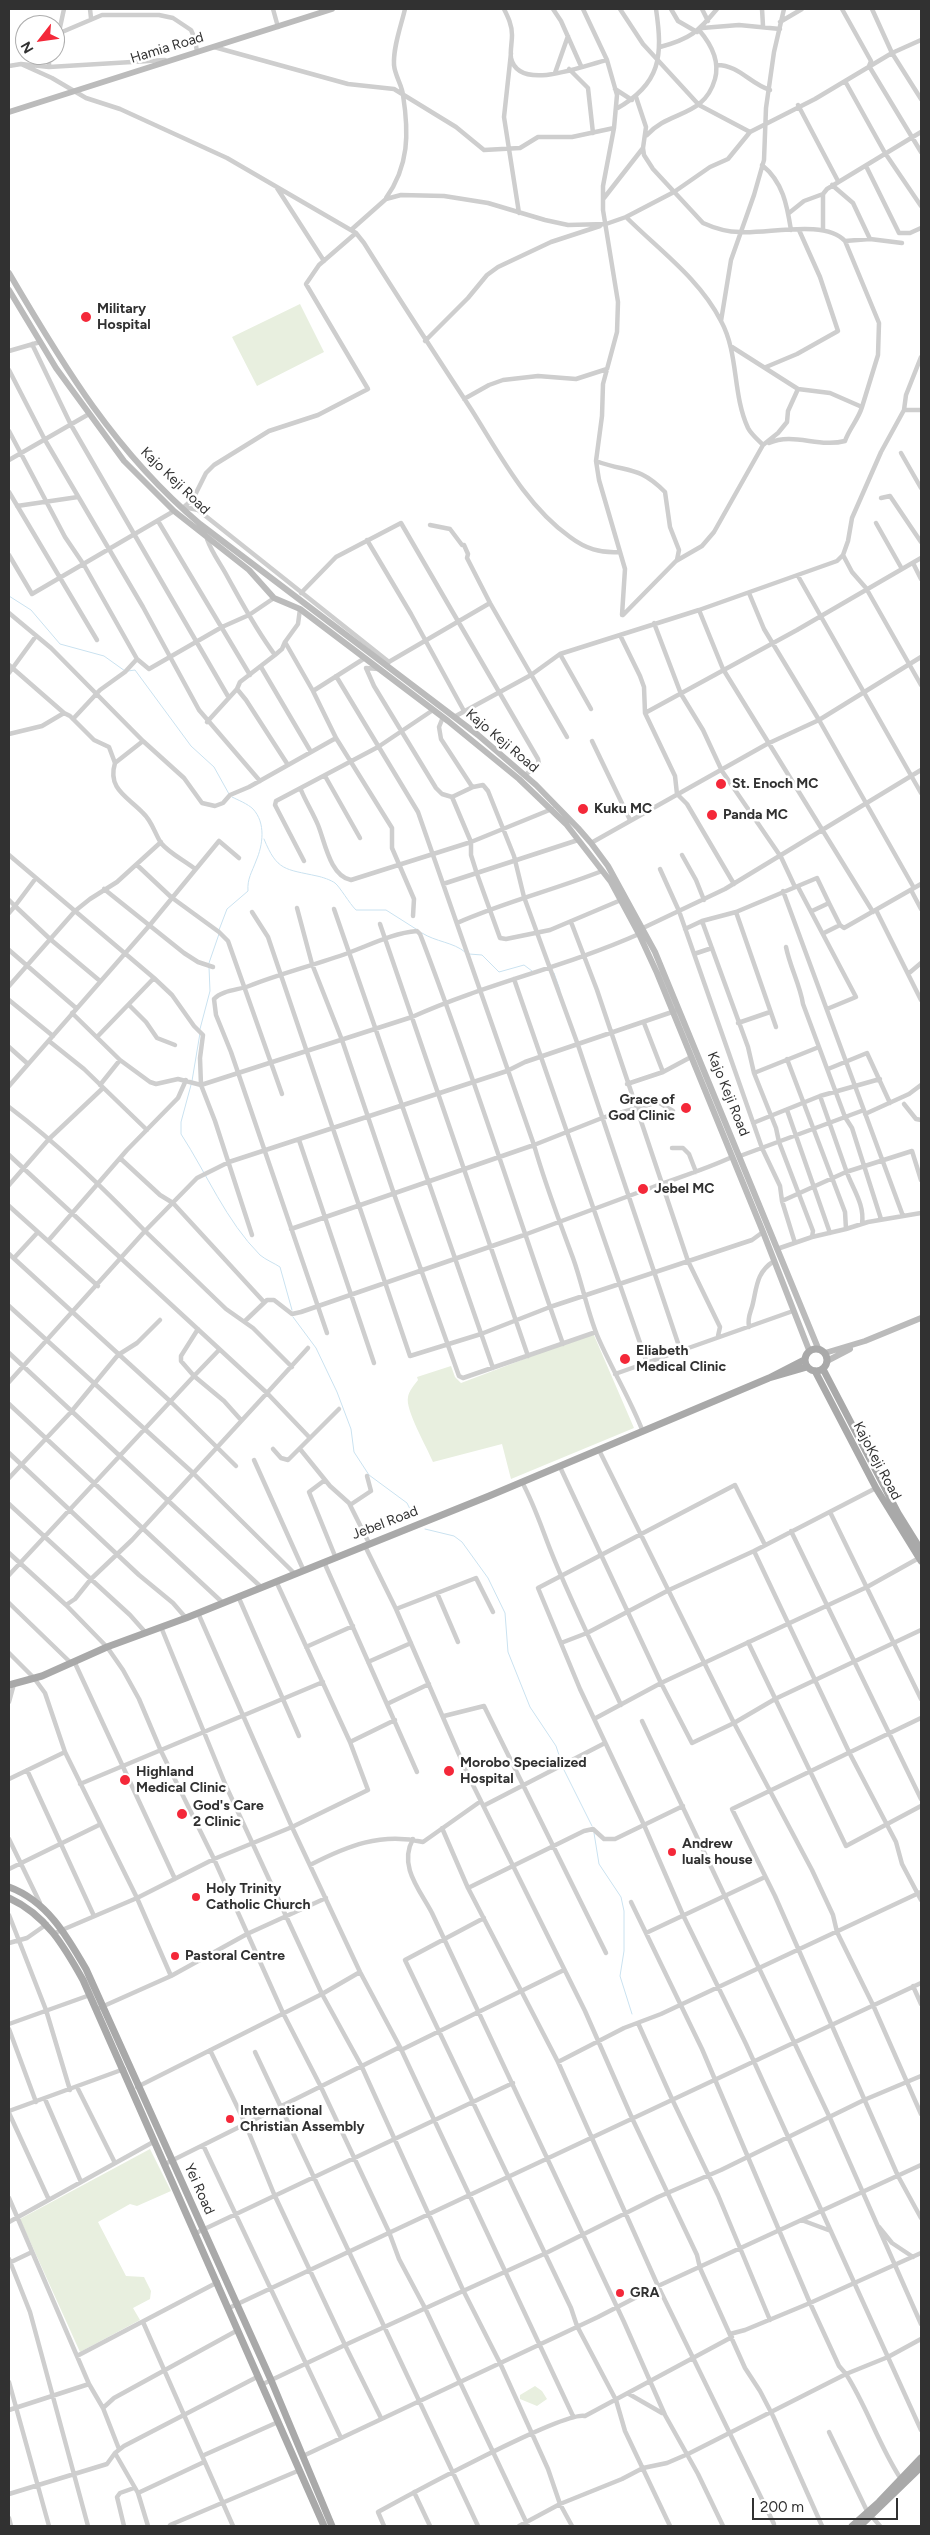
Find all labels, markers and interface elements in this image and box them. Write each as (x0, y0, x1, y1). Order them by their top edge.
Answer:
north arrow (15, 15, 65, 65)
street label: Hamia Road (128, 29, 206, 67)
text: N (17, 38, 38, 56)
place label: Military Hospital (97, 301, 151, 334)
marker: Military Hospital (79, 310, 93, 324)
street label: Kajo Keji Road (137, 444, 213, 518)
street label: Kajo Keji Road (462, 706, 542, 776)
place label: St. Enoch MC (732, 776, 818, 792)
marker: St. Enoch MC (714, 777, 728, 791)
place label: Kuku MC (594, 801, 652, 817)
marker: Kuku MC (576, 802, 590, 816)
place label: Panda MC (723, 807, 788, 823)
marker: Panda MC (705, 808, 719, 822)
street label: Kajo Keji Road (703, 1049, 753, 1139)
place label: Grace of God Clinic (608, 1092, 675, 1124)
marker: Grace of God Clinic (679, 1101, 693, 1115)
place label: Jebel MC (654, 1181, 715, 1197)
marker: Jebel MC (636, 1182, 650, 1196)
place label: Eliabeth Medical Clinic (636, 1343, 726, 1375)
marker: Eliabeth Medical Clinic (618, 1352, 632, 1366)
street label: KajoKeji Road (849, 1419, 905, 1503)
street label: Jebel Road (350, 1503, 420, 1543)
place label: Morobo Specialized Hospital (460, 1755, 587, 1788)
place label: Highland Medical Clinic (136, 1764, 226, 1796)
marker: Morobo Specialized Hospital (442, 1764, 456, 1778)
marker: Highland Medical Clinic (118, 1773, 132, 1787)
place label: God's Care 2 Clinic (193, 1798, 264, 1830)
marker: God's Care 2 Clinic (175, 1807, 189, 1821)
place label: Andrew luals house (682, 1836, 753, 1868)
marker: Andrew luals house (666, 1846, 678, 1858)
place label: Holy Trinity Catholic Church (206, 1881, 310, 1914)
marker: Holy Trinity Catholic Church (190, 1891, 202, 1903)
place label: Pastoral Centre (185, 1948, 285, 1964)
marker: Pastoral Centre (169, 1950, 181, 1962)
place label: International Christian Assembly (240, 2103, 365, 2136)
marker: International Christian Assembly (224, 2113, 236, 2125)
street label: Yei Road (180, 2161, 218, 2217)
place label: GRA (630, 2285, 660, 2301)
marker: GRA (614, 2287, 626, 2299)
scale bar (755, 2488, 901, 2520)
text: 200 m (760, 2498, 804, 2516)

